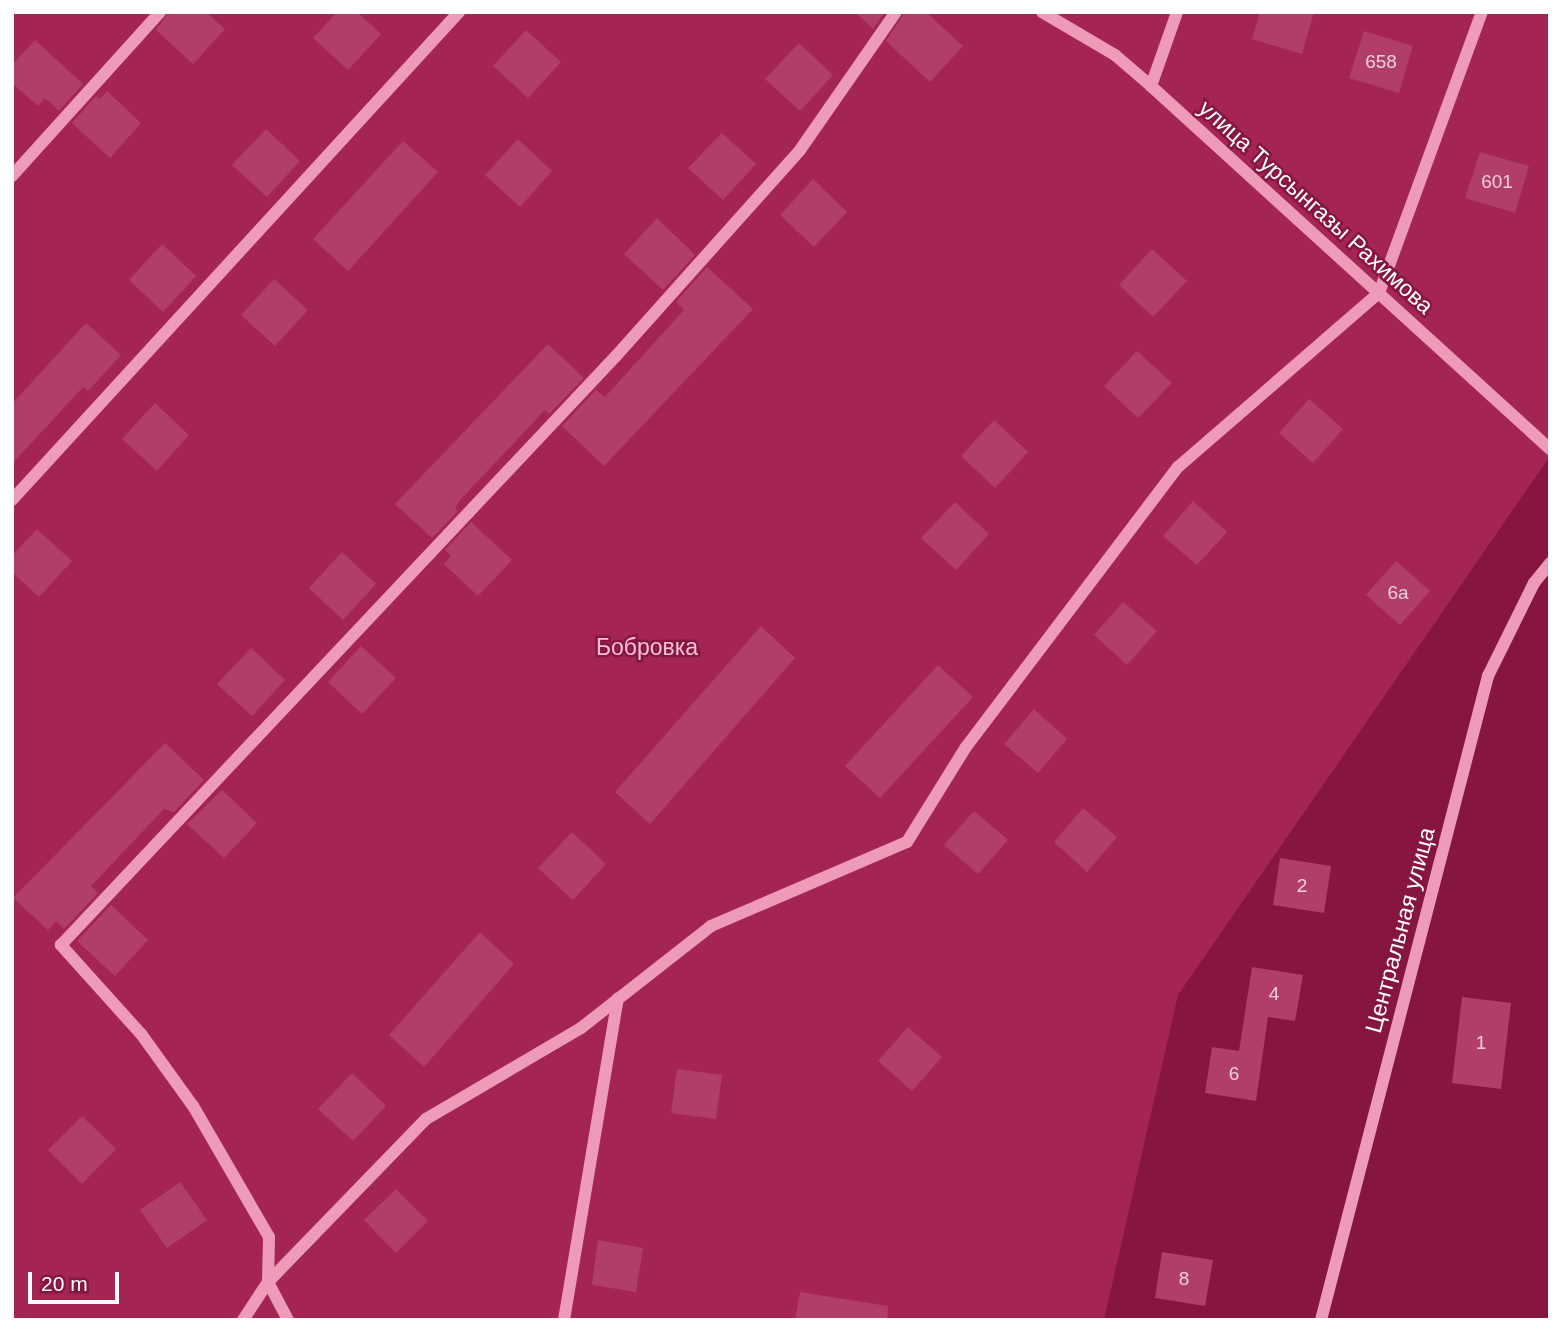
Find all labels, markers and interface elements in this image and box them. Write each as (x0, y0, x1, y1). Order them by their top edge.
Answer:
house number: 658 (1365, 51, 1397, 73)
street label: улица Турсынгазы Рахимова (1193, 94, 1439, 320)
house number: 601 (1481, 171, 1513, 193)
house number: 6а (1387, 582, 1409, 604)
park label: Бобровка (596, 633, 698, 661)
street label: Центральная улица (1359, 824, 1441, 1036)
house number: 2 (1297, 875, 1307, 897)
house number: 4 (1269, 983, 1279, 1005)
house number: 1 (1476, 1032, 1486, 1054)
house number: 6 (1229, 1063, 1239, 1085)
scale bar (32, 1258, 122, 1302)
house number: 8 (1179, 1268, 1189, 1290)
text: 20 m (41, 1272, 88, 1295)

